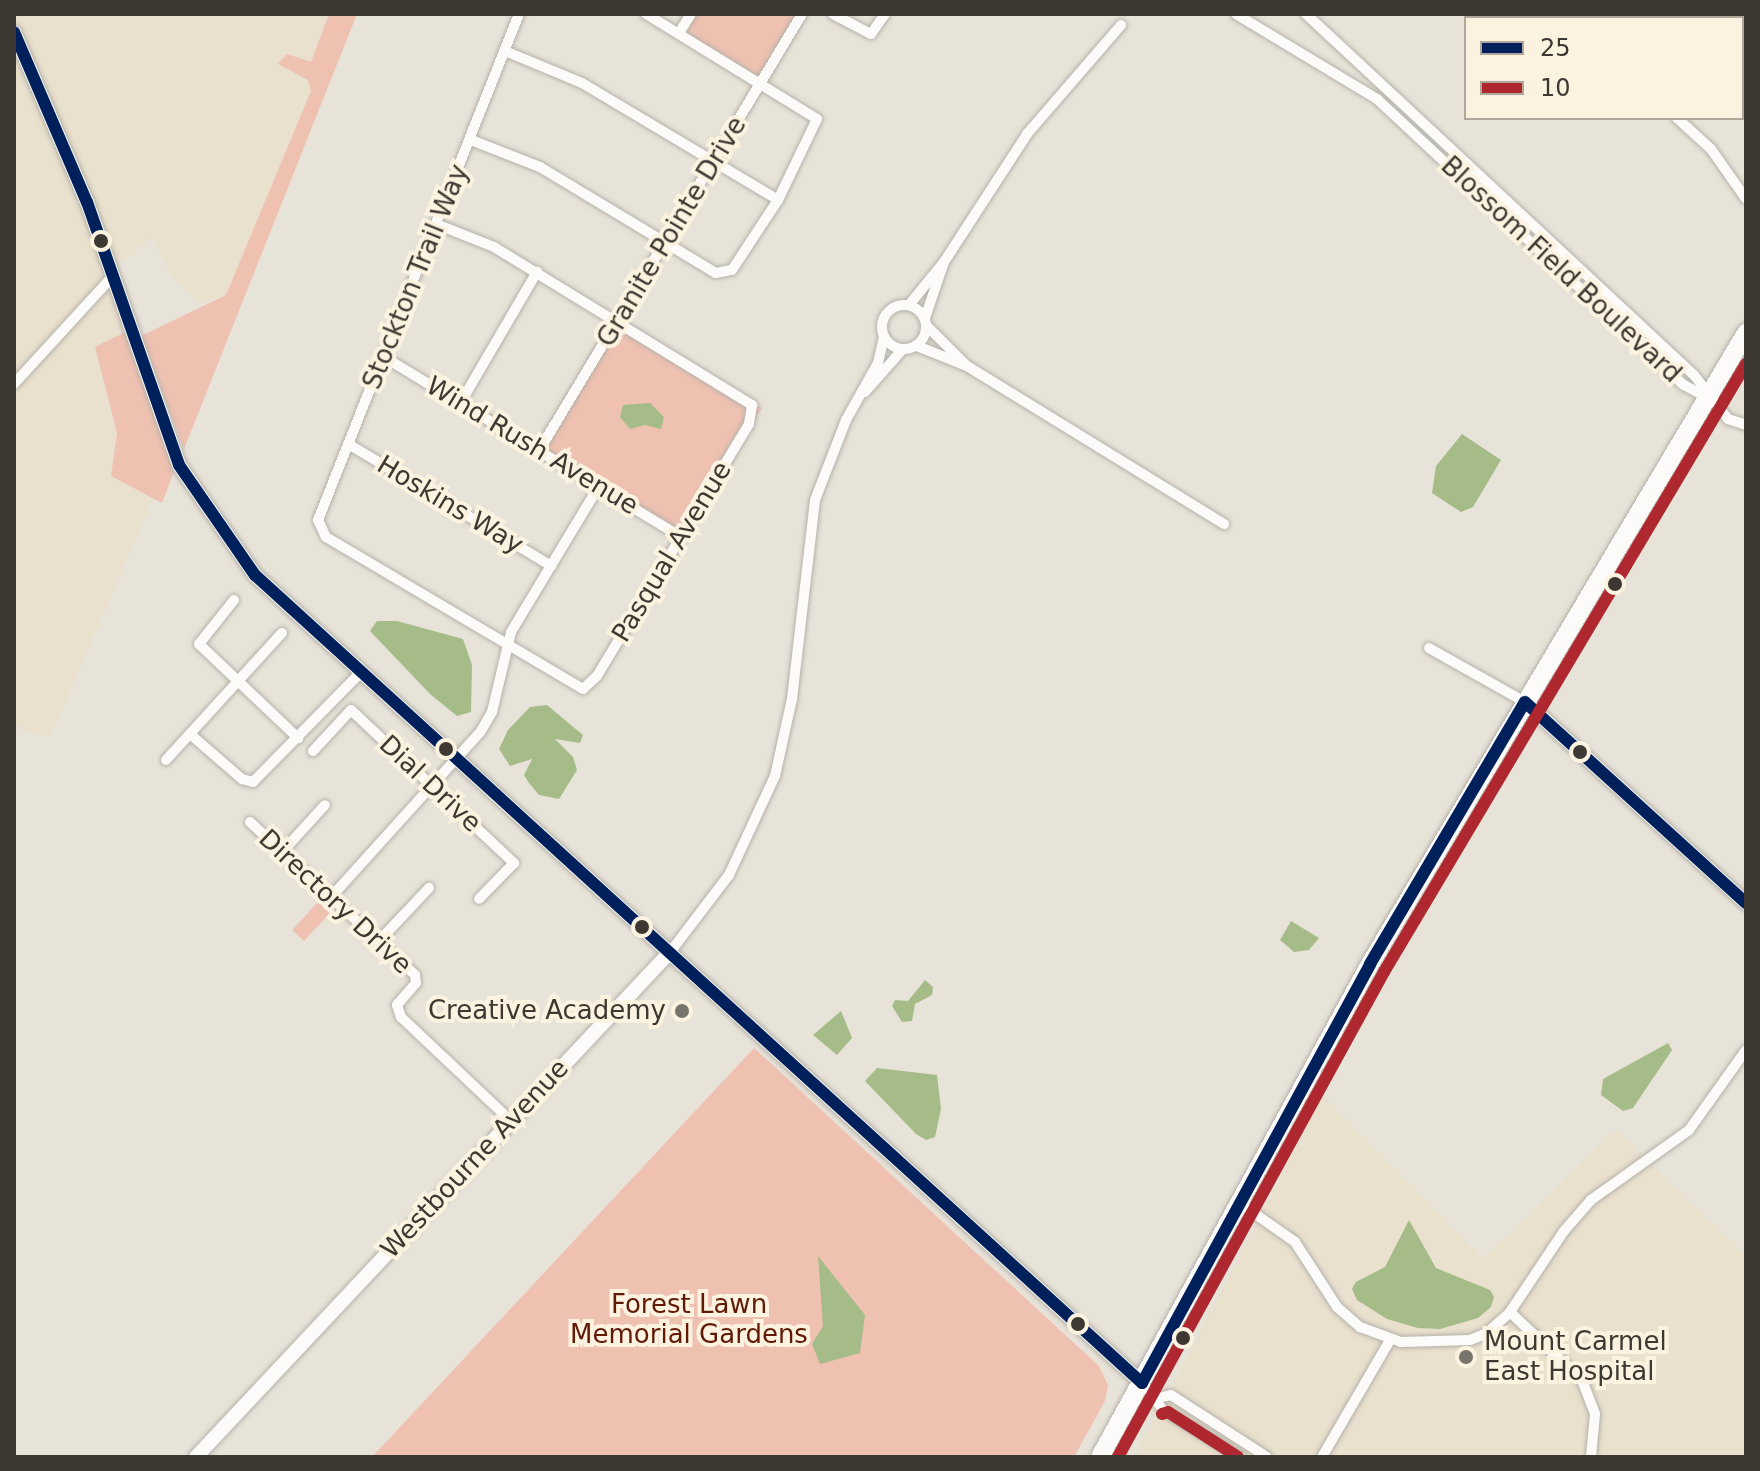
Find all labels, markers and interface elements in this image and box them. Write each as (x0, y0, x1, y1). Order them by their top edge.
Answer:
legend (1464, 16, 1744, 120)
text: 25 (1540, 34, 1571, 62)
text: 10 (1540, 74, 1571, 102)
street label: Granite Pointe Drive (591, 111, 753, 353)
street label: Blossom Field Boulevard (1434, 150, 1688, 390)
street label: Stockton Trail Way (357, 160, 475, 394)
unlabelled marker (93, 233, 109, 249)
street label: Wind Rush Avenue (420, 370, 644, 522)
street label: Hoskins Way (371, 449, 529, 561)
street label: Pasqual Avenue (606, 456, 738, 648)
unlabelled marker (1607, 576, 1623, 592)
street label: Dial Drive (373, 729, 487, 839)
unlabelled marker (438, 741, 454, 757)
unlabelled marker (1572, 744, 1588, 760)
street label: Directory Drive (252, 823, 418, 981)
unlabelled marker (634, 919, 650, 935)
place label: Creative Academy (428, 995, 666, 1027)
marker: Creative Academy (673, 1002, 691, 1020)
street label: Westbourne Avenue (375, 1053, 575, 1265)
park label: Forest Lawn Memorial Gardens (570, 1289, 808, 1350)
unlabelled marker (1070, 1316, 1086, 1332)
place label: Mount Carmel East Hospital (1484, 1326, 1667, 1388)
unlabelled marker (1175, 1330, 1191, 1346)
marker: Mount Carmel East Hospital (1455, 1346, 1477, 1368)

